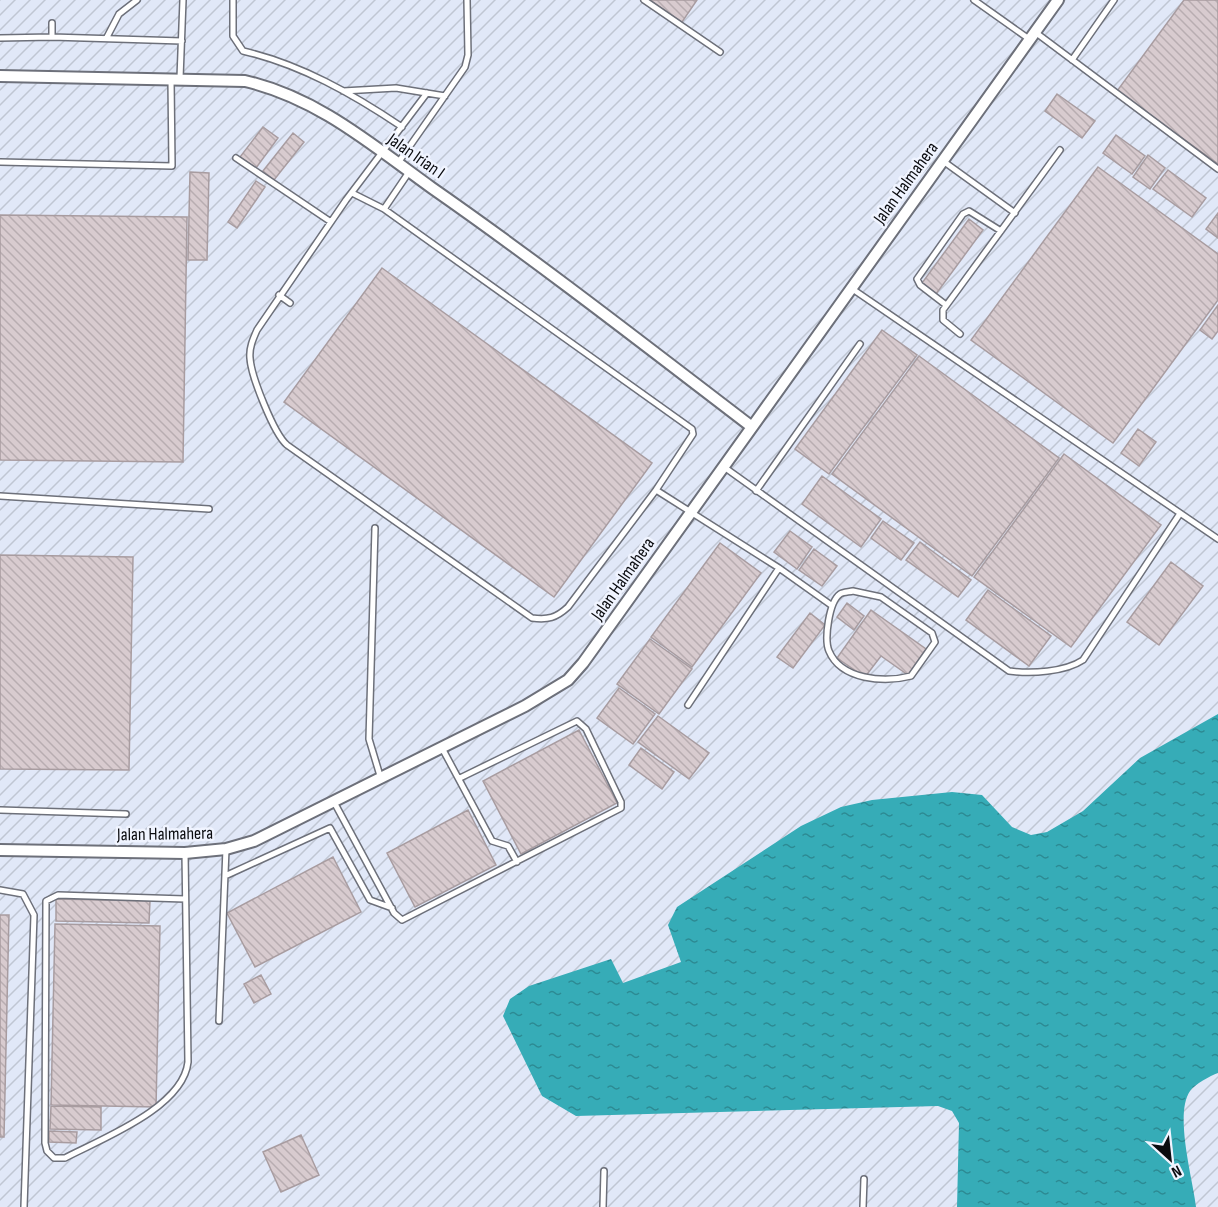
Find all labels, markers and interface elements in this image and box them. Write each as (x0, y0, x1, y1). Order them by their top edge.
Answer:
street label: Jalan Irian I (383, 128, 449, 183)
street label: Jalan Halmahera (869, 138, 943, 229)
street label: Jalan Halmahera (586, 534, 659, 625)
street label: Jalan Halmahera (116, 823, 213, 845)
north arrow (1140, 1129, 1200, 1189)
text: N (1168, 1161, 1184, 1181)

